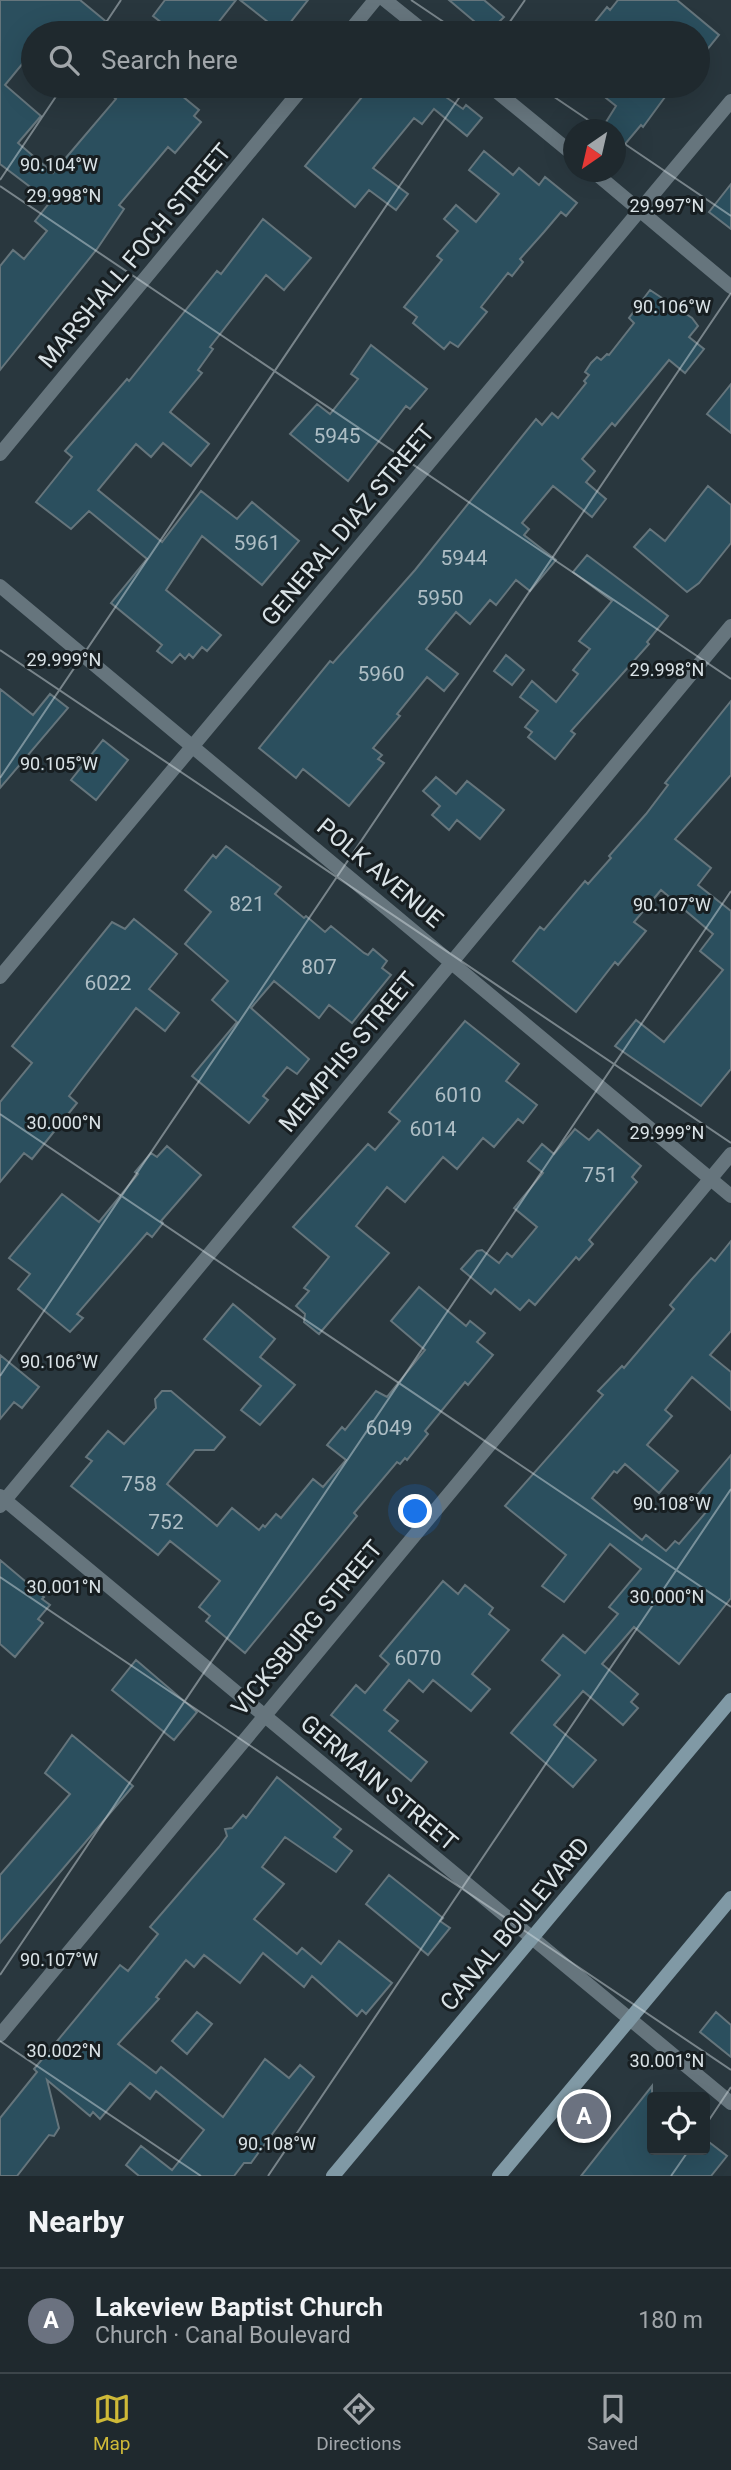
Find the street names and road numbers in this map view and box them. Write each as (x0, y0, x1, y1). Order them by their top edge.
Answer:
street label: MARSHALL FOCH STREET (33, 138, 237, 374)
street label: GENERAL DIAZ STREET (256, 419, 440, 631)
street label: POLK AVENUE (311, 812, 449, 934)
street label: MEMPHIS STREET (273, 966, 423, 1138)
street label: VICKSBURG STREET (226, 1535, 388, 1721)
street label: GERMAIN STREET (295, 1709, 463, 1857)
street label: CANAL BOULEVARD (434, 1832, 596, 2016)

